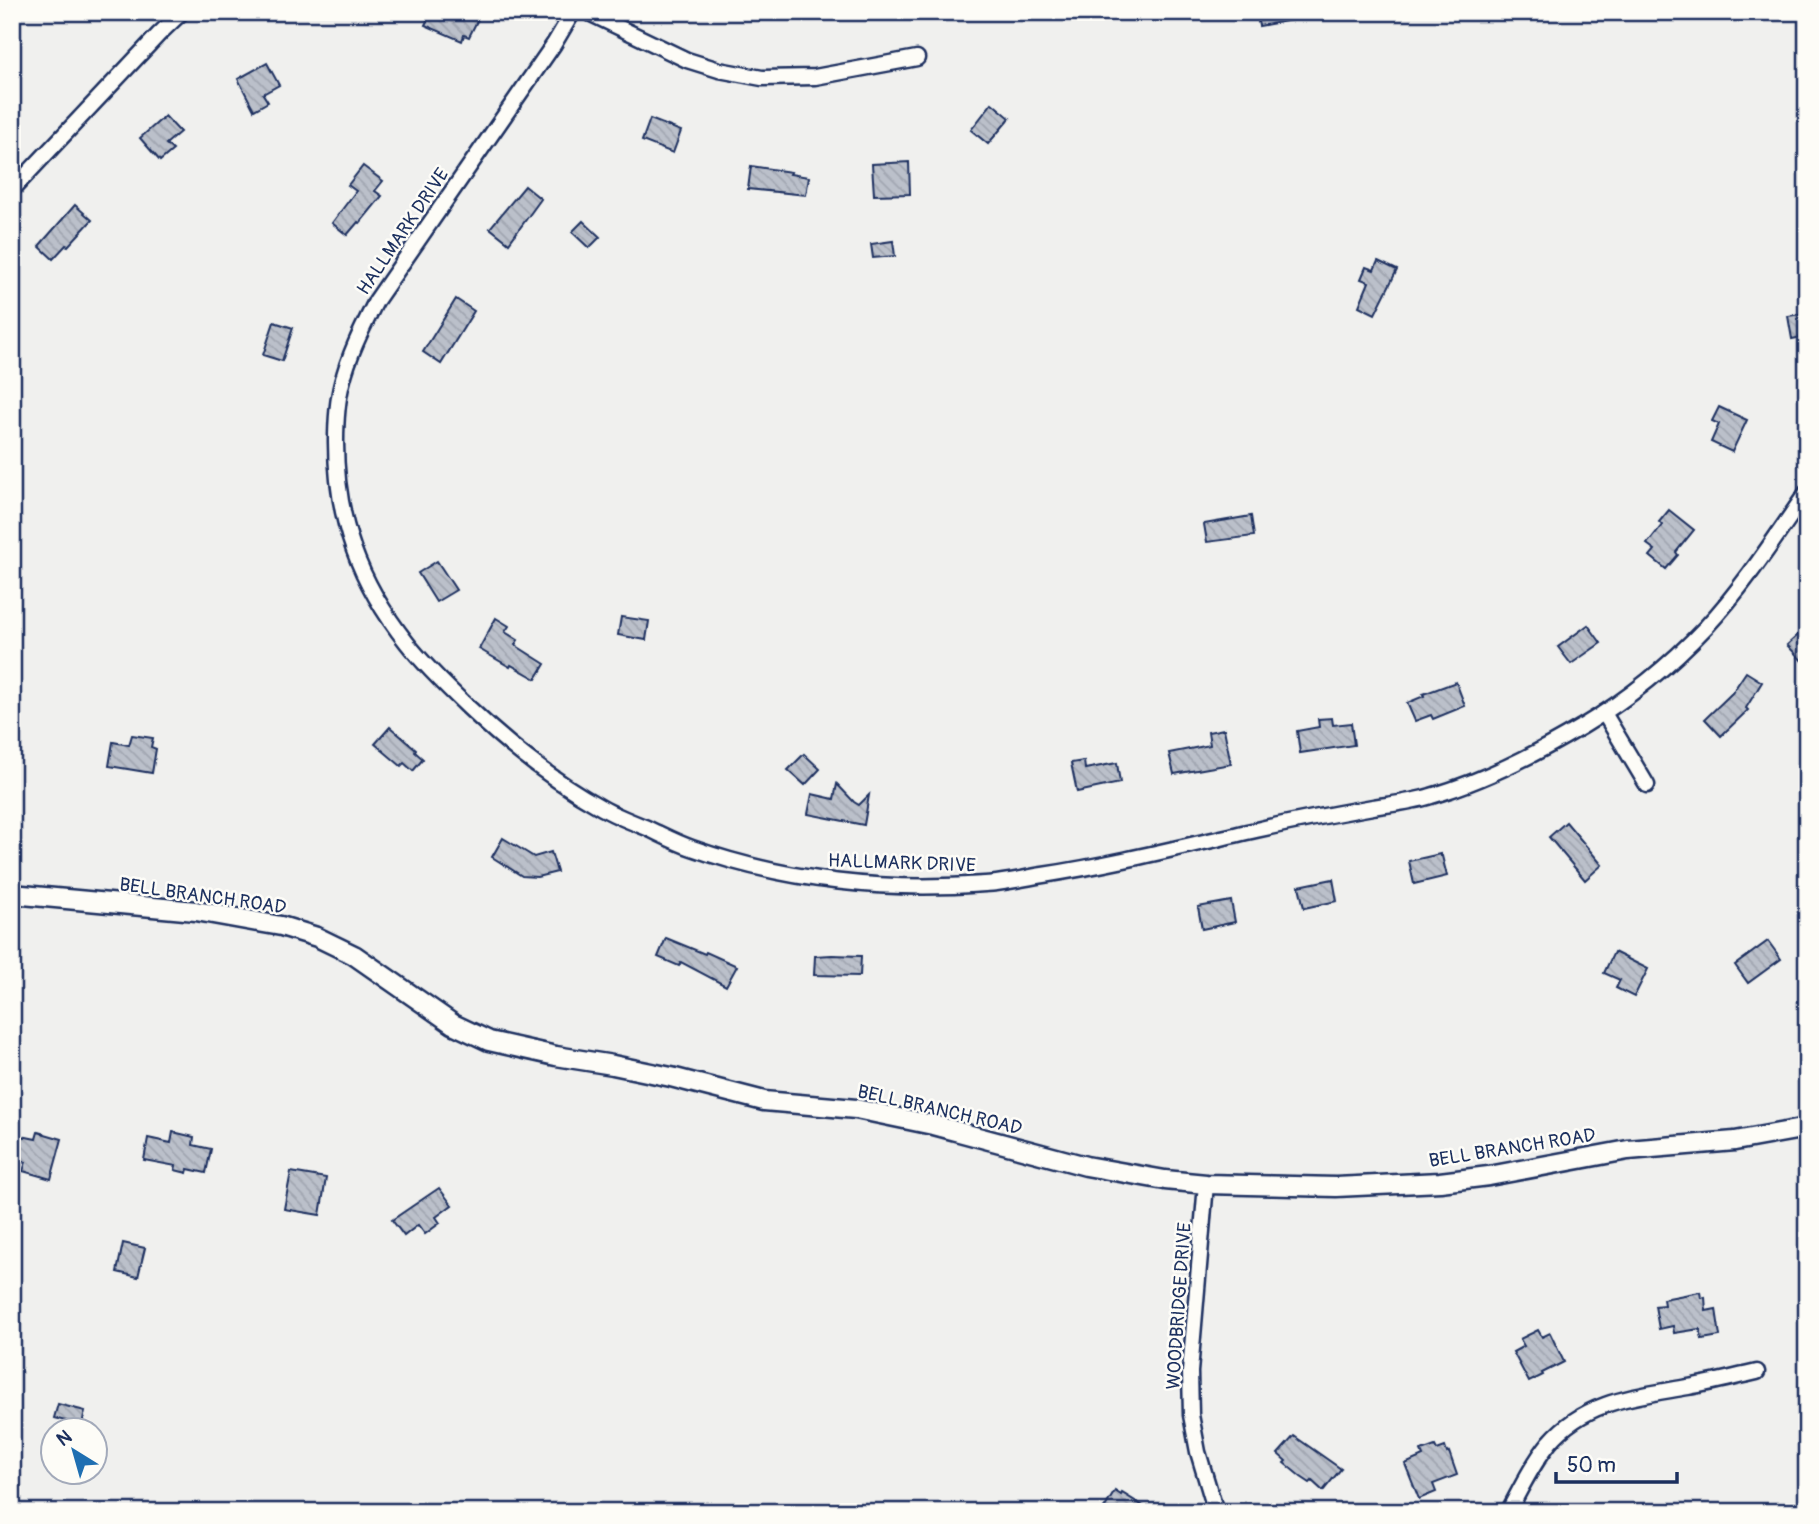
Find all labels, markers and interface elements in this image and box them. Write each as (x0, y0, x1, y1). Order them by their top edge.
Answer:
street label: HALLMARK DRIVE (352, 163, 454, 300)
street label: HALLMARK DRIVE (828, 848, 976, 878)
street label: BELL BRANCH ROAD (118, 872, 288, 920)
street label: BELL BRANCH ROAD (855, 1079, 1025, 1141)
street label: BELL BRANCH ROAD (1427, 1123, 1597, 1173)
street label: WOODBRIDGE DRIVE (1161, 1222, 1197, 1390)
north arrow (38, 1416, 108, 1486)
text: N (52, 1425, 77, 1452)
scale bar (1556, 1440, 1677, 1484)
text: 50 m (1567, 1452, 1616, 1479)

